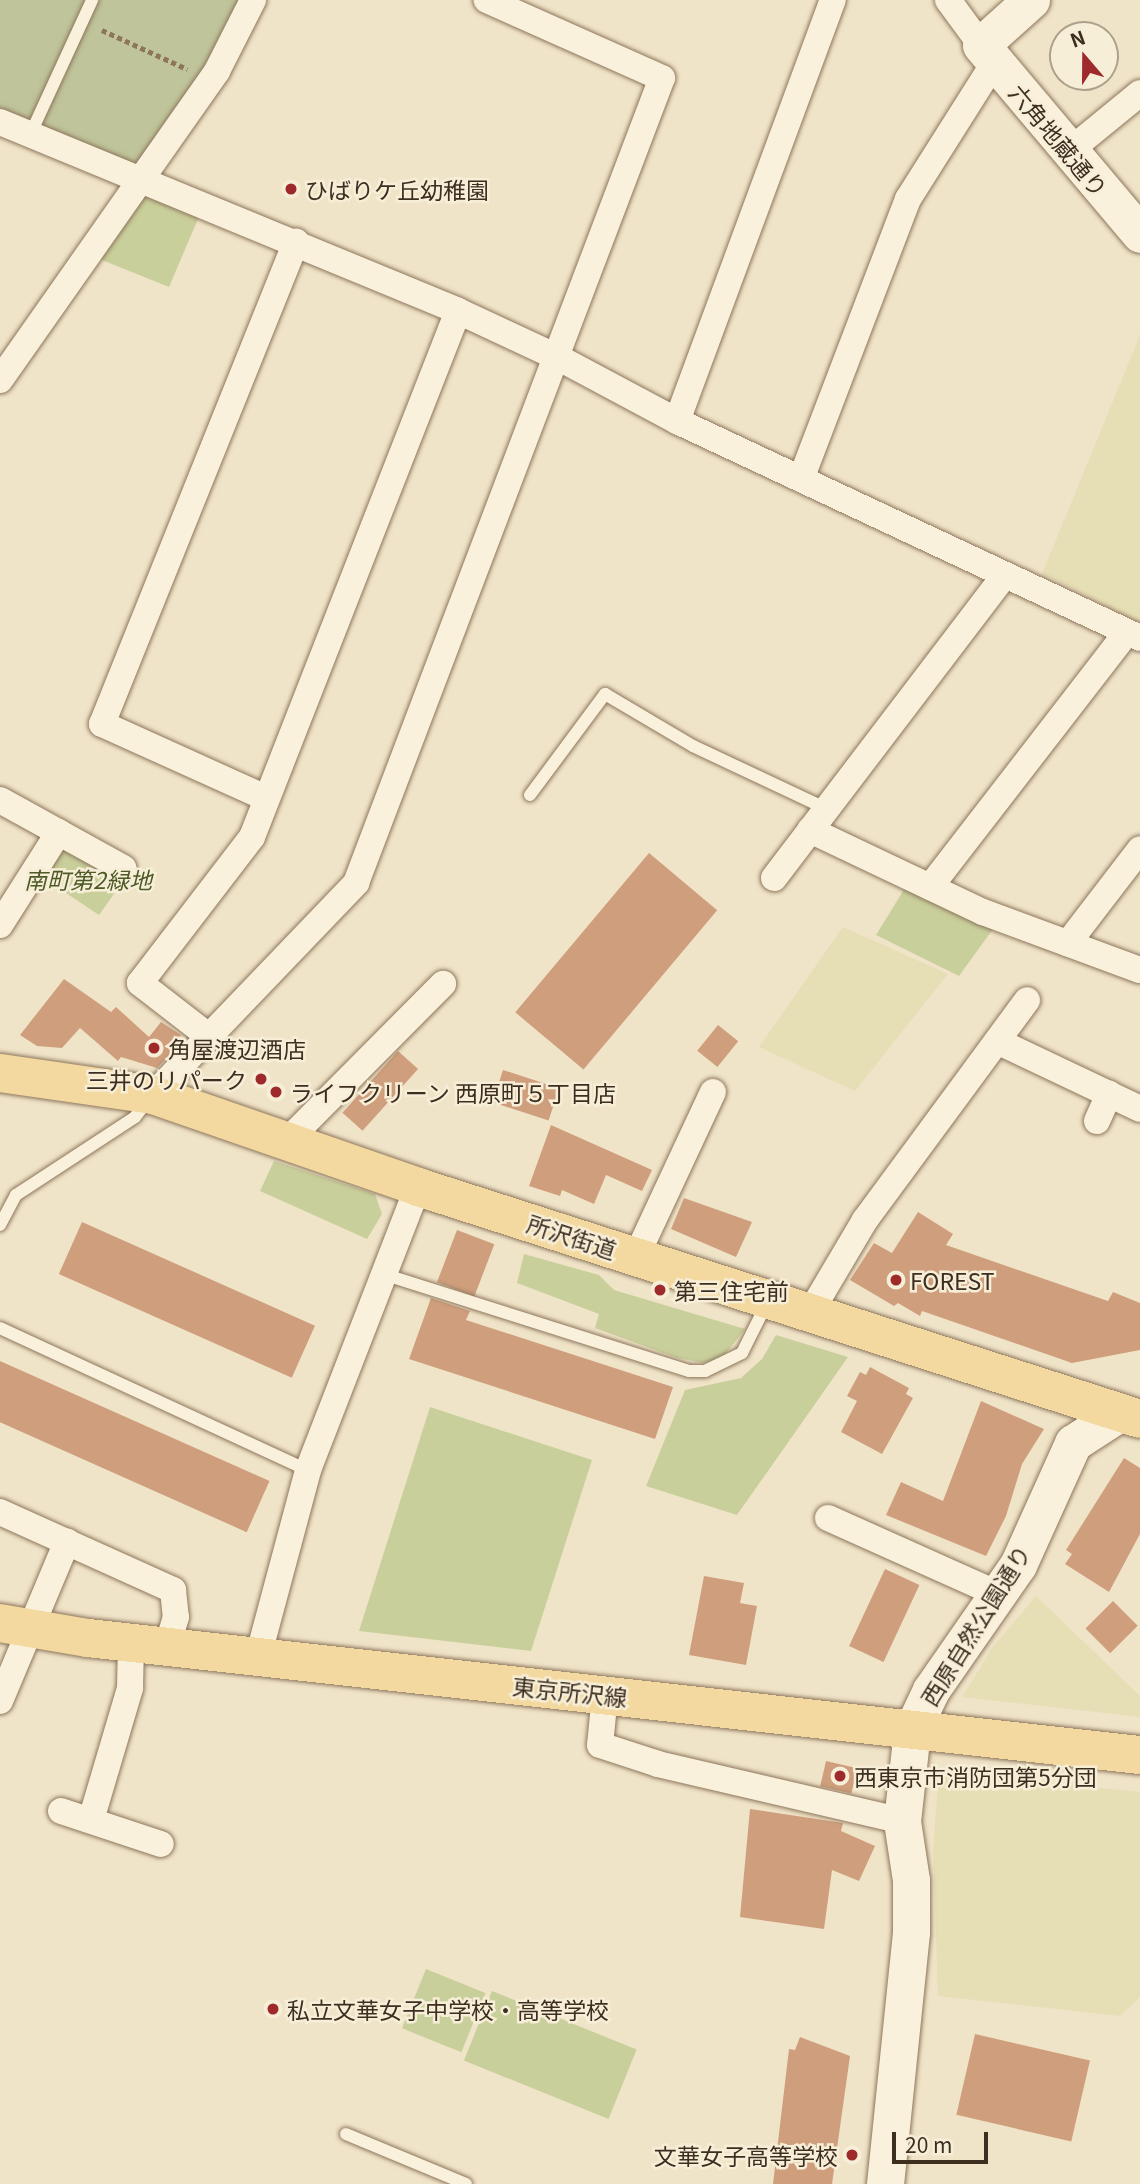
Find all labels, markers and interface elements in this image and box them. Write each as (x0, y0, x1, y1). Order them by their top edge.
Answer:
north arrow (1049, 21, 1119, 91)
text: N (1066, 23, 1089, 53)
street label: 六角地蔵通り (1004, 78, 1114, 202)
place label: ひばりケ丘幼稚園 (305, 175, 489, 203)
marker: ひばりケ丘幼稚園 (283, 181, 299, 197)
park label: 南町第2緑地 (24, 865, 152, 893)
place label: 角屋渡辺酒店 (168, 1034, 306, 1062)
marker: 角屋渡辺酒店 (146, 1040, 162, 1056)
place label: 三井のリパーク (86, 1065, 247, 1093)
marker: 三井のリパーク (253, 1071, 269, 1087)
place label: ライフクリーン 西原町５丁目店 (290, 1078, 617, 1106)
marker: ライフクリーン 西原町５丁目店 (268, 1084, 284, 1100)
street label: 所沢街道 (524, 1209, 620, 1263)
place label: FOREST (910, 1266, 994, 1294)
marker: FOREST (888, 1272, 904, 1288)
place label: 第三住宅前 (674, 1276, 789, 1304)
marker: 第三住宅前 (652, 1282, 668, 1298)
street label: 西原自然公園通り (915, 1540, 1035, 1710)
street label: 東京所沢線 (511, 1671, 629, 1711)
place label: 西東京市消防団第5分団 (854, 1762, 1097, 1790)
marker: 西東京市消防団第5分団 (832, 1768, 848, 1784)
place label: 私立文華女子中学校・高等学校 (287, 1995, 609, 2023)
marker: 私立文華女子中学校・高等学校 (265, 2001, 281, 2017)
scale bar (895, 2118, 991, 2162)
text: 20 m (905, 2129, 952, 2159)
place label: 文華女子高等学校 (654, 2141, 838, 2169)
marker: 文華女子高等学校 (844, 2147, 860, 2163)

